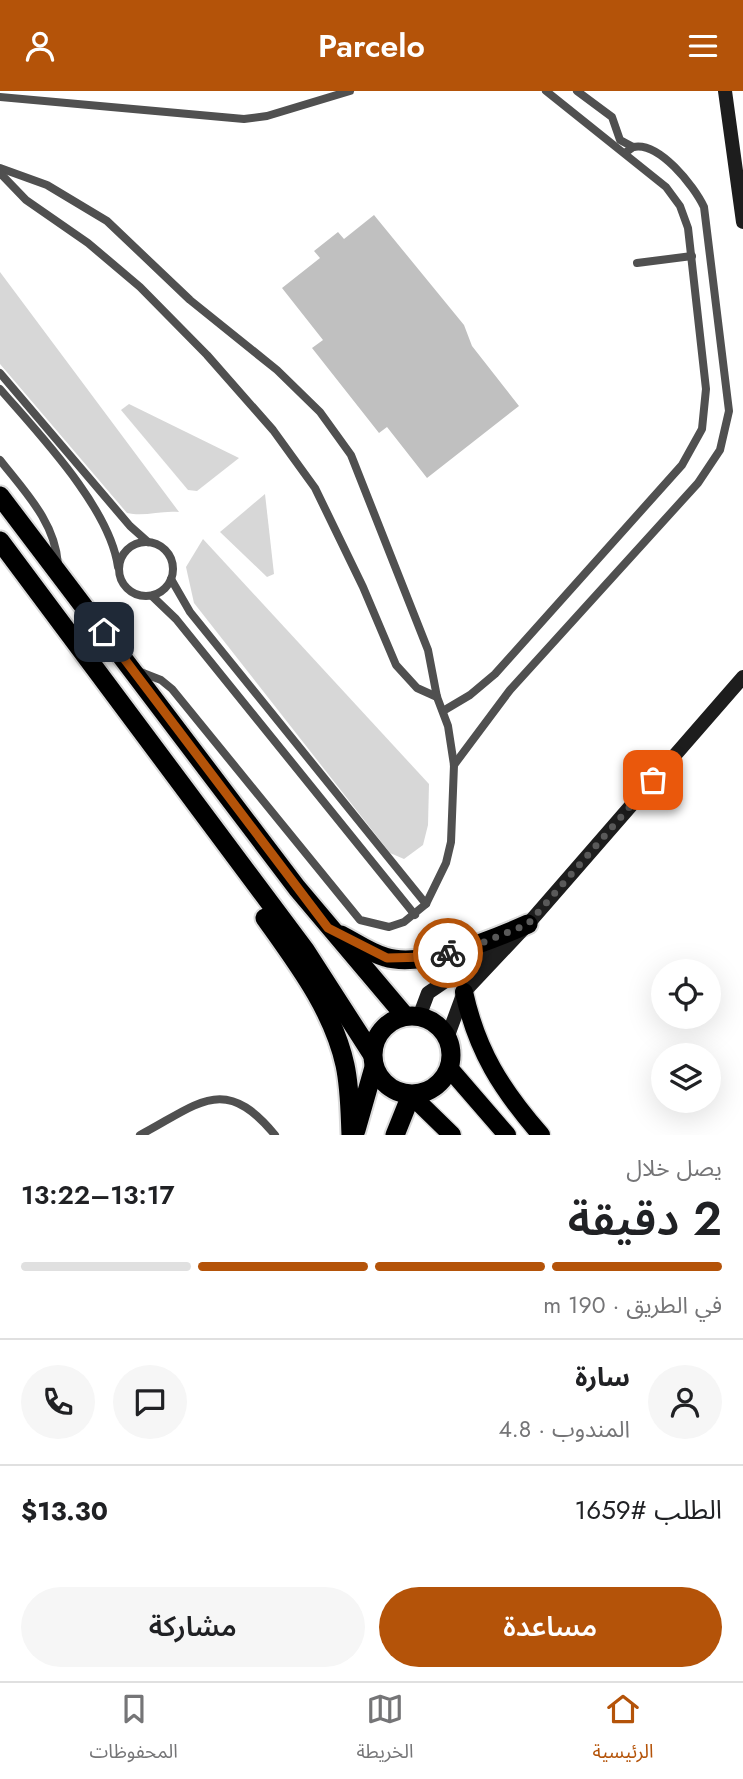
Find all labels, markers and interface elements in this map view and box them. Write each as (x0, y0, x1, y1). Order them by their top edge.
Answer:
text: Parcelo (318, 23, 425, 69)
icon: person (21, 27, 59, 65)
icon: menu (684, 27, 722, 65)
pin (74, 602, 134, 662)
icon: home (85, 613, 123, 651)
pin (623, 750, 683, 810)
icon: bag (634, 761, 672, 799)
courier (413, 918, 483, 988)
icon: bike (429, 934, 467, 972)
map controls (651, 959, 721, 1113)
button: locate (651, 959, 721, 1029)
button: layers (651, 1043, 721, 1113)
text: يصل خلال (626, 1151, 722, 1185)
text: 13:17–13:22 (21, 1176, 175, 1214)
text: 2 دقيقة (568, 1186, 722, 1252)
text: في الطريق · 190 m (543, 1288, 722, 1322)
text: سارة (575, 1358, 630, 1396)
button: phone (21, 1365, 95, 1439)
button: chat (113, 1365, 187, 1439)
button: person (648, 1365, 722, 1439)
text: المندوب · 4.8 (498, 1412, 630, 1446)
text: الطلب #1659 (575, 1491, 722, 1529)
text: $13.30 (21, 1492, 108, 1530)
button: مشاركة (21, 1587, 365, 1667)
button: مساعدة (379, 1587, 722, 1667)
tab: المحفوظات (89, 1690, 178, 1772)
tab: الخريطة (357, 1690, 414, 1772)
tab: الرئيسية (592, 1690, 654, 1772)

